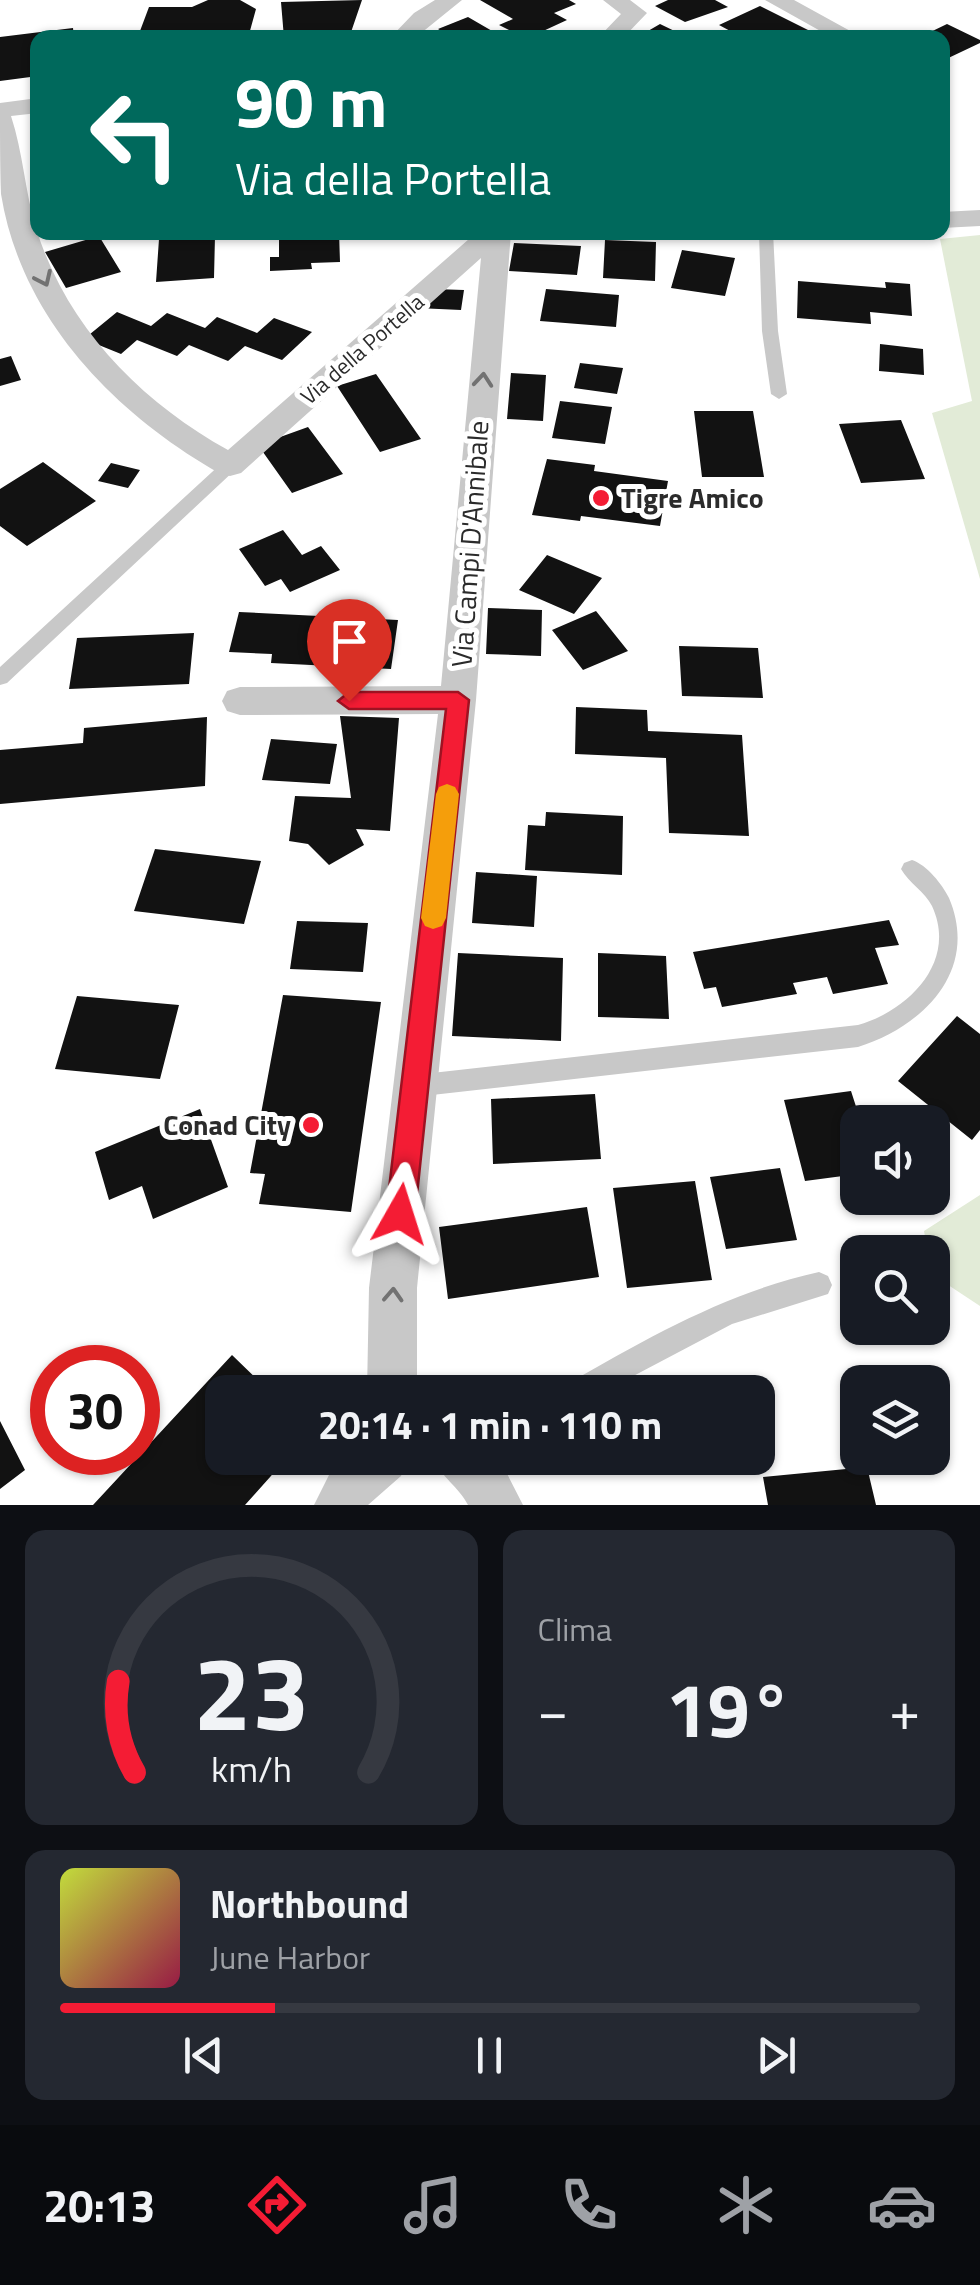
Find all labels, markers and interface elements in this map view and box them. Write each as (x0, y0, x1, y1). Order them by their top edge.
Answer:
text: 90 m (235, 48, 388, 154)
icon: left (70, 70, 200, 200)
text: Via della Portella (235, 144, 551, 212)
one-way arrow (31, 269, 51, 287)
street label: Via della Portella (293, 285, 431, 413)
one-way arrow (472, 371, 494, 387)
street label: Via Campi D'Annibale (439, 419, 500, 669)
place label: Tigre Amico (621, 476, 764, 519)
marker: Tigre Amico (590, 487, 612, 509)
pin (307, 599, 392, 702)
icon: arrive (322, 614, 377, 669)
place label: Conad City (163, 1103, 291, 1146)
map controls (840, 1105, 950, 1475)
button: sound (840, 1105, 950, 1215)
marker: Conad City (300, 1114, 322, 1136)
position arrow (348, 1162, 452, 1266)
button: search (840, 1235, 950, 1345)
one-way arrow (382, 1287, 403, 1303)
speed limit sign: 30 (30, 1345, 160, 1475)
button: layers (840, 1365, 950, 1475)
text: 20:14 · 1 min · 110 m (318, 1396, 662, 1454)
text: Clima (538, 1605, 612, 1653)
text: 23 (193, 1612, 309, 1770)
text: 19° (666, 1652, 792, 1766)
text: − (538, 1668, 568, 1751)
text: + (889, 1668, 920, 1751)
text: km/h (211, 1741, 292, 1796)
text: Northbound (210, 1875, 409, 1933)
text: June Harbor (210, 1933, 370, 1981)
icon: previous (176, 2028, 231, 2083)
icon: pause (462, 2028, 517, 2083)
icon: next (749, 2028, 804, 2083)
icon: directions (242, 2170, 312, 2240)
icon: music (398, 2170, 468, 2240)
icon: phone (554, 2170, 624, 2240)
icon: climate (711, 2170, 781, 2240)
icon: car (867, 2170, 937, 2240)
text: 20:13 (43, 2171, 155, 2239)

